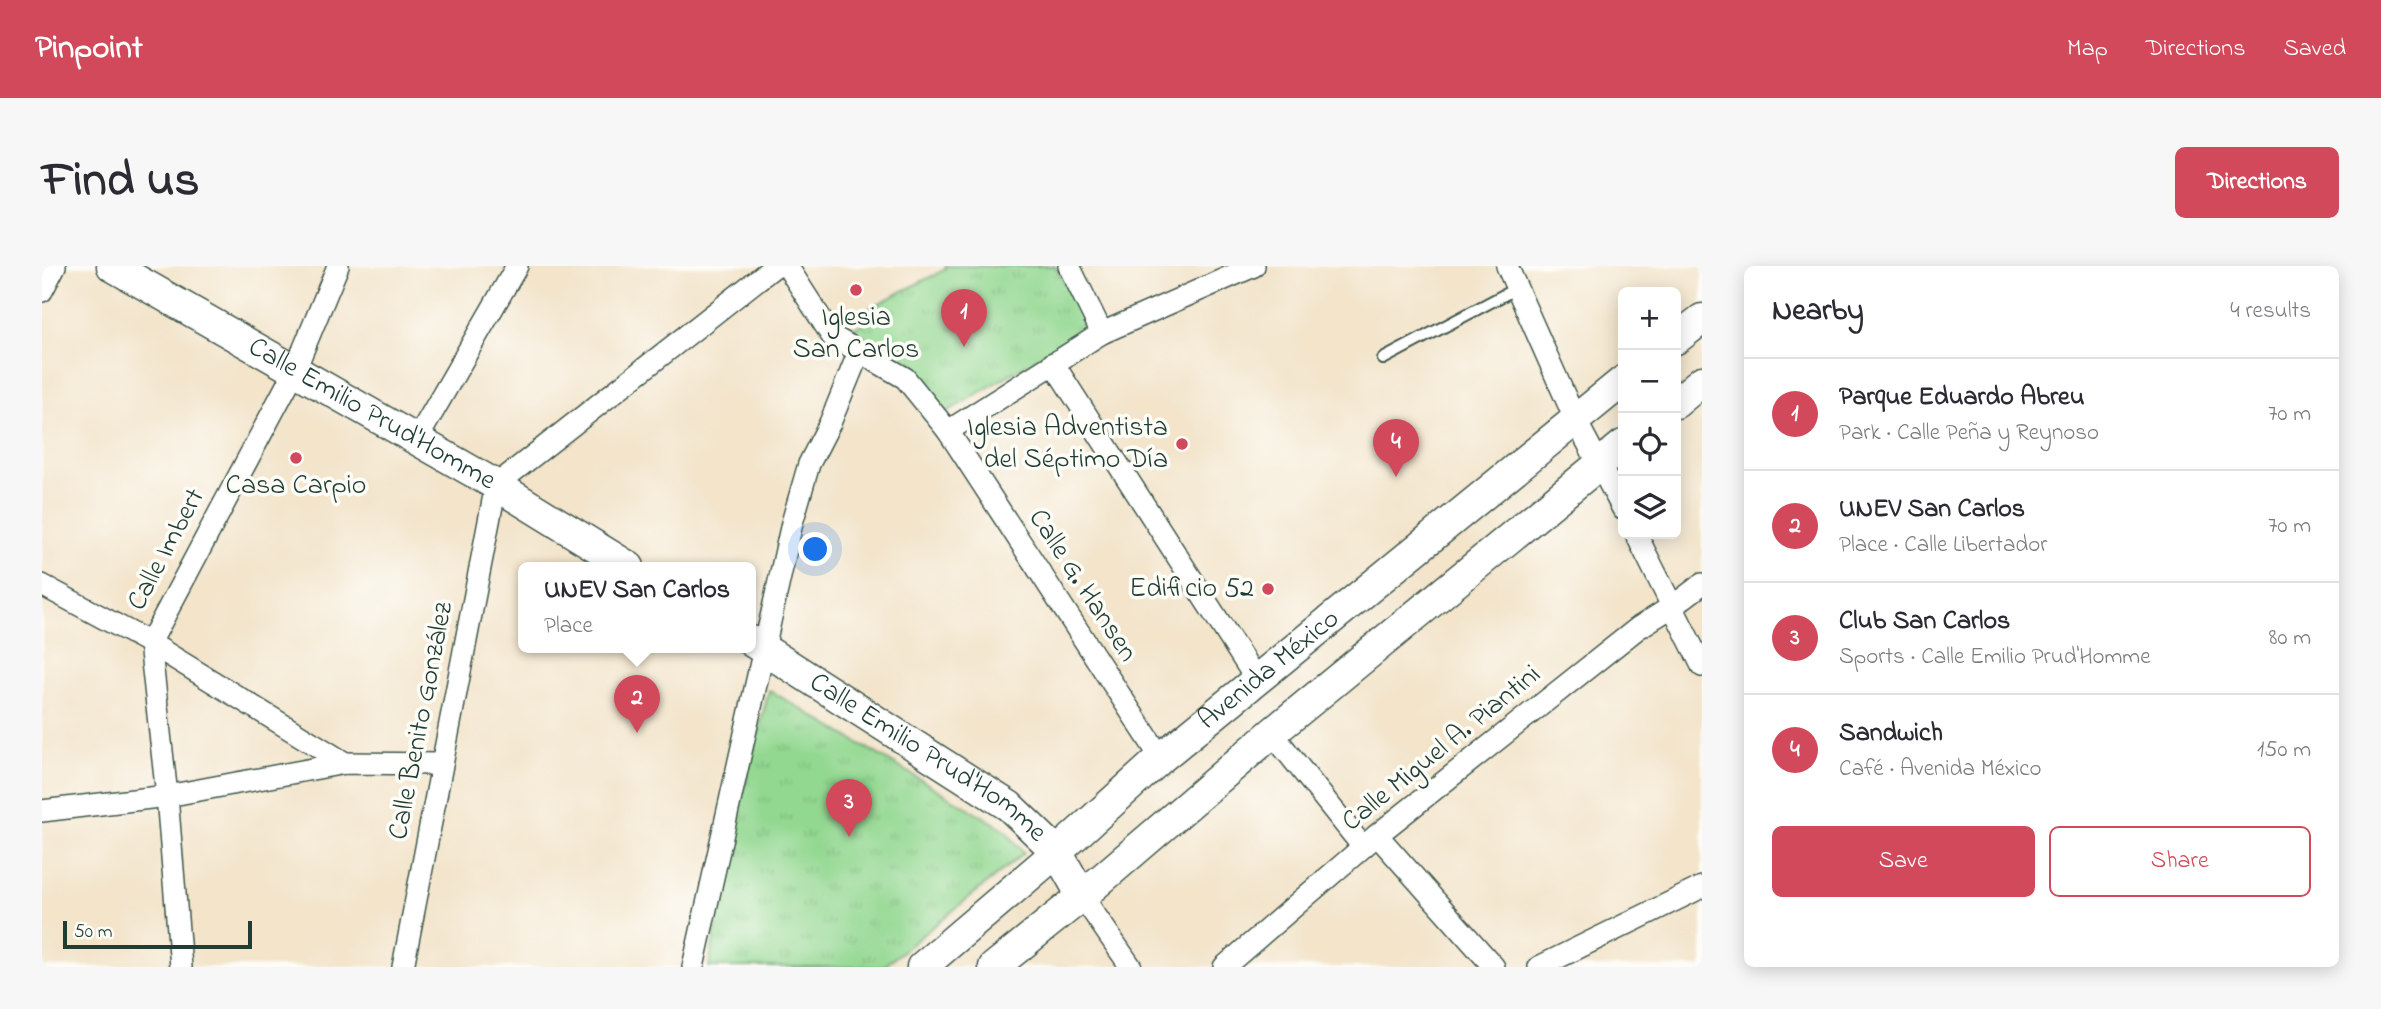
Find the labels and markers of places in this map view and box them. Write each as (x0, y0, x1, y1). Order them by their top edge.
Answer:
marker: Iglesia San Carlos (848, 282, 864, 298)
pin: 1 (941, 289, 987, 347)
place label: Iglesia San Carlos (793, 298, 919, 371)
place label: Iglesia Adventista del Séptimo Día (967, 408, 1168, 481)
pin: 4 (1373, 419, 1419, 477)
marker: Iglesia Adventista del Séptimo Día (1174, 436, 1190, 452)
marker: Casa Carpio (288, 450, 304, 466)
place label: Casa Carpio (226, 466, 366, 507)
place label: Edificio 52 (1129, 569, 1254, 610)
marker: Edificio 52 (1260, 581, 1276, 597)
pin: 2 (614, 675, 660, 733)
pin: 3 (826, 779, 872, 837)

